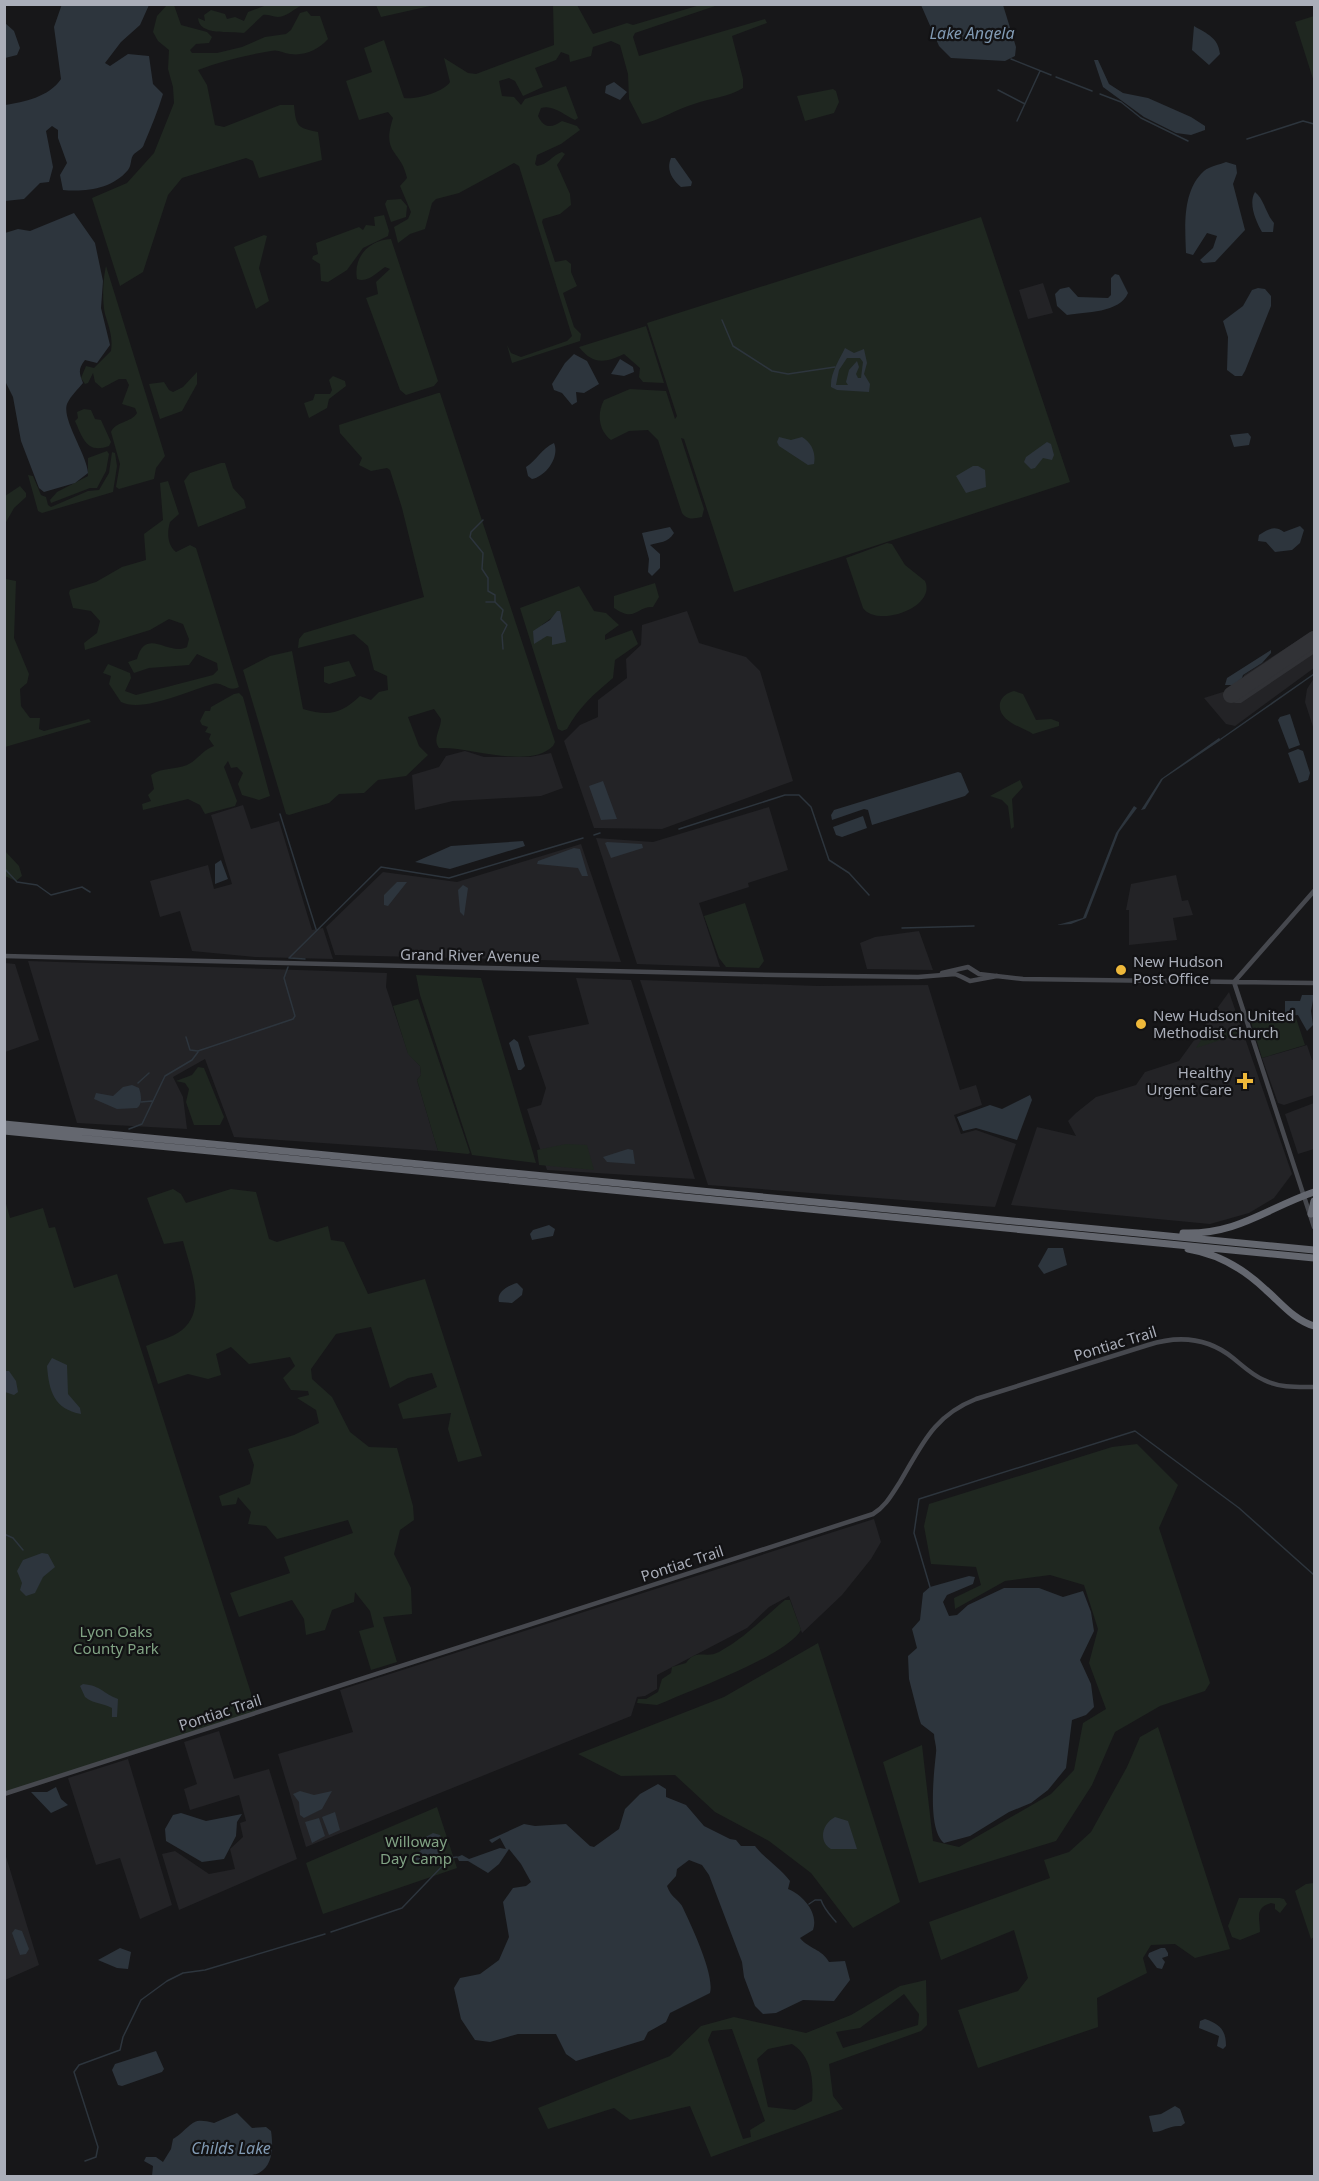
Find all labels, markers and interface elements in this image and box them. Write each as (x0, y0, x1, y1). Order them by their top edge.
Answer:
water label: Lake Angela (929, 22, 1015, 44)
street label: Grand River Avenue (400, 944, 540, 966)
place label: New Hudson Post Office (1133, 951, 1223, 988)
marker: New Hudson Post Office (1114, 963, 1128, 977)
place label: New Hudson United Methodist Church (1153, 1005, 1295, 1042)
marker: New Hudson United Methodist Church (1134, 1017, 1148, 1031)
place label: Healthy Urgent Care (1146, 1062, 1232, 1099)
marker: Healthy Urgent Care (1236, 1072, 1254, 1090)
street label: Pontiac Trail (1071, 1321, 1159, 1365)
street label: Pontiac Trail (638, 1540, 726, 1586)
park label: Lyon Oaks County Park (73, 1621, 159, 1658)
street label: Pontiac Trail (176, 1689, 264, 1735)
park label: Willoway Day Camp (380, 1831, 452, 1868)
water label: Childs Lake (191, 2137, 271, 2159)

